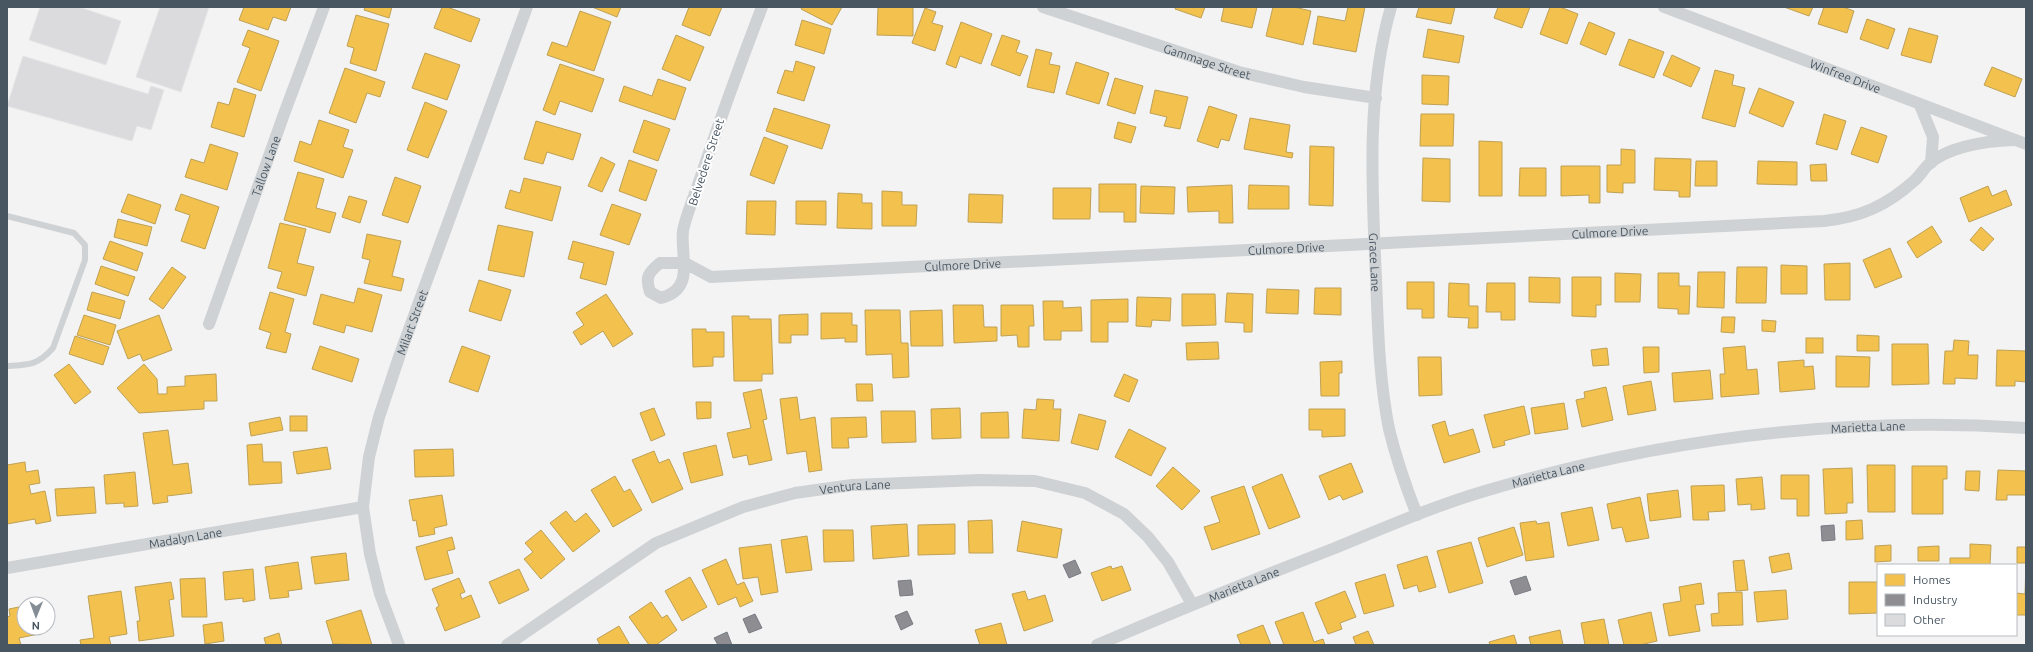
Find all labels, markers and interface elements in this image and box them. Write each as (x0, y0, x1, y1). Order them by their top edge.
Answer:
street label: Gammage Street (1162, 41, 1252, 81)
street label: Winfree Drive (1808, 56, 1883, 95)
street label: Belvedere Street (686, 117, 726, 207)
street label: Tallow Lane (249, 134, 282, 198)
street label: Culmore Drive (1571, 223, 1649, 240)
street label: Grace Lane (1367, 233, 1383, 292)
street label: Culmore Drive (1247, 240, 1325, 256)
street label: Culmore Drive (924, 256, 1001, 273)
street label: Milart Street (394, 288, 430, 357)
street label: Marietta Lane (1830, 419, 1906, 435)
street label: Marietta Lane (1510, 458, 1586, 490)
street label: Ventura Lane (819, 477, 891, 496)
street label: Madalyn Lane (148, 525, 223, 550)
street label: Marietta Lane (1207, 564, 1281, 604)
legend (1877, 564, 2017, 636)
text: Homes (1913, 573, 1951, 586)
text: Industry (1913, 593, 1958, 606)
north arrow (16, 596, 56, 636)
text: Other (1913, 613, 1946, 626)
text: N (32, 620, 40, 632)

